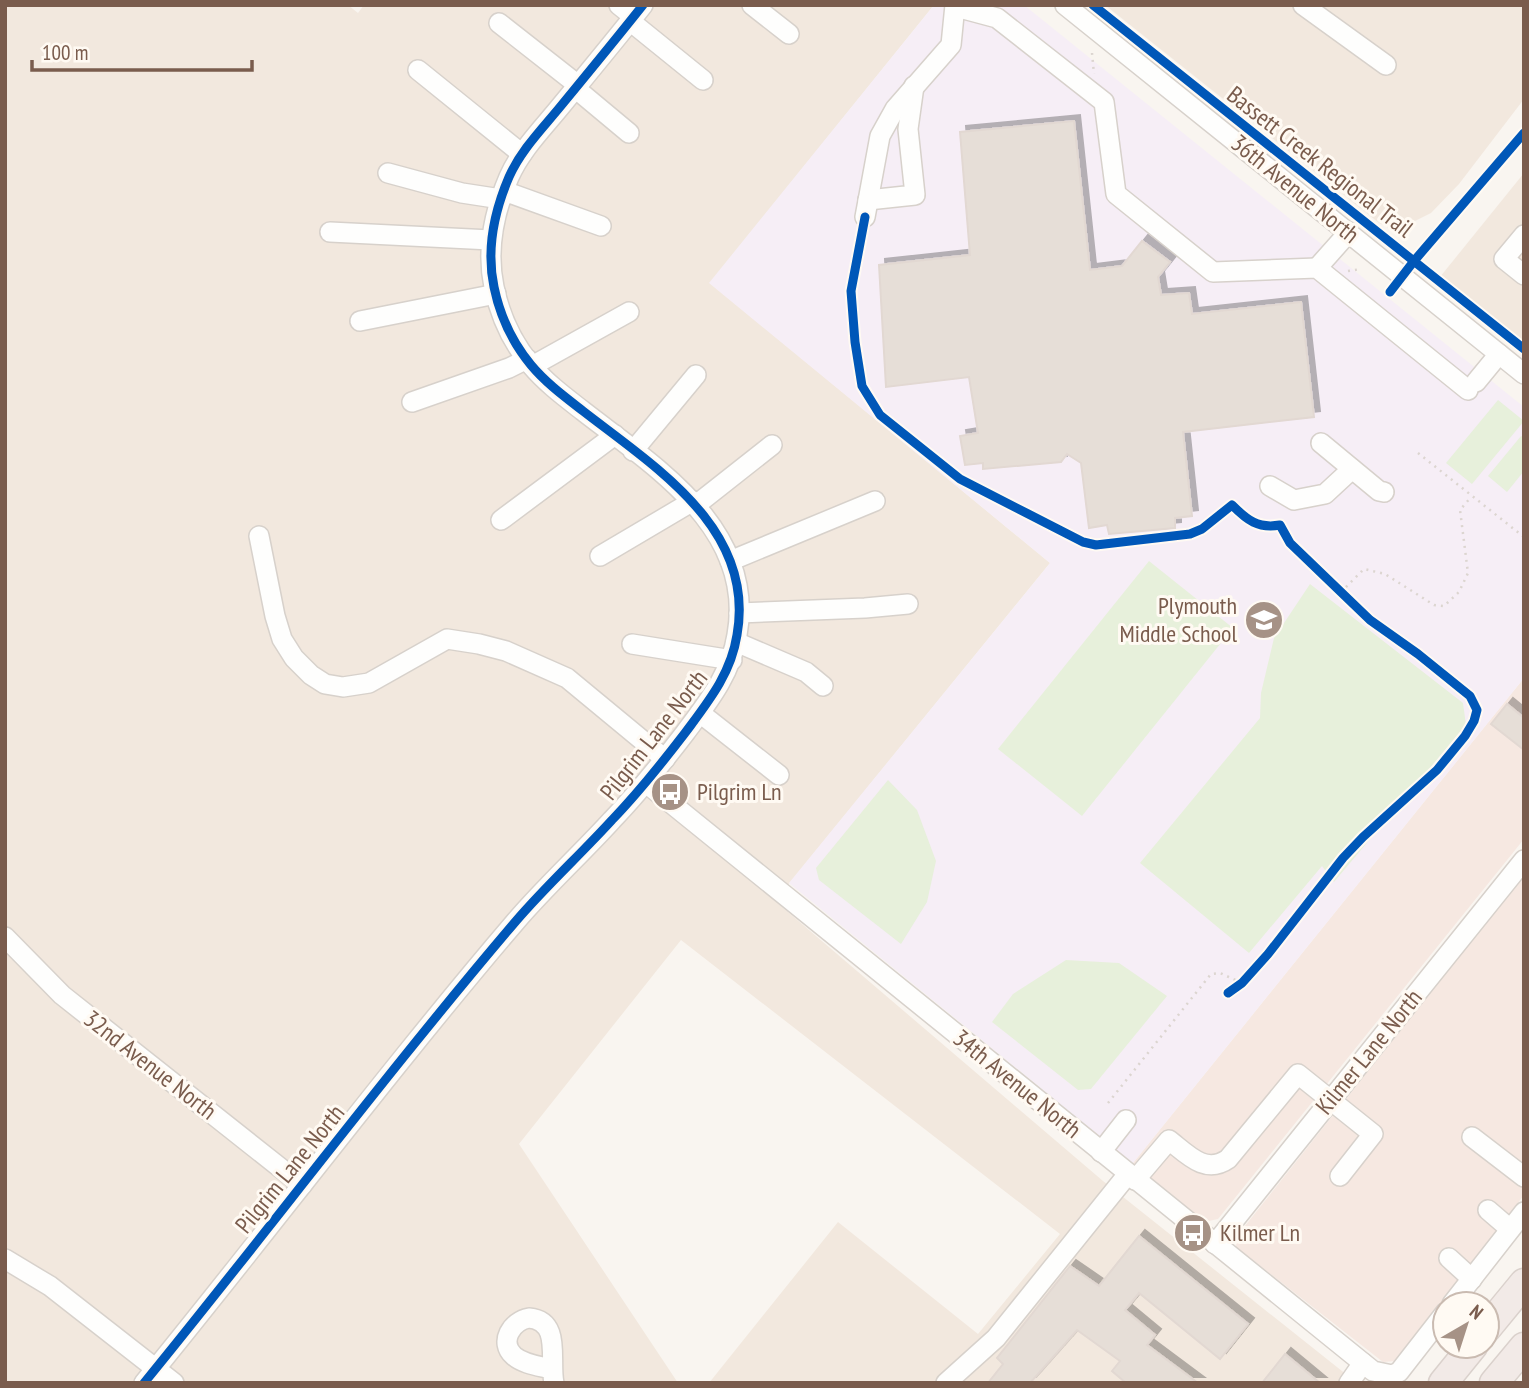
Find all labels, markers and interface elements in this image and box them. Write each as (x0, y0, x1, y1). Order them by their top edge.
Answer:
scale bar (32, 28, 252, 72)
text: 100 m (42, 39, 88, 66)
street label: Bassett Creek Regional Trail (1221, 79, 1420, 244)
street label: 36th Avenue North (1225, 127, 1366, 250)
place label: Plymouth Middle School (1119, 590, 1237, 649)
school or university icon: Plymouth Middle School (1243, 599, 1285, 641)
street label: Pilgrim Lane North (593, 663, 714, 806)
bus stop icon: Pilgrim Ln (649, 771, 691, 813)
place label: Pilgrim Ln (697, 776, 782, 807)
street label: Kilmer Lane North (1309, 983, 1429, 1121)
street label: 32nd Avenue North (78, 1003, 223, 1126)
street label: 34th Avenue North (947, 1022, 1088, 1145)
street label: Pilgrim Lane North (228, 1098, 351, 1239)
bus stop icon: Kilmer Ln (1172, 1212, 1214, 1254)
place label: Kilmer Ln (1220, 1217, 1300, 1248)
north arrow (1431, 1290, 1501, 1360)
text: N (1465, 1299, 1488, 1324)

